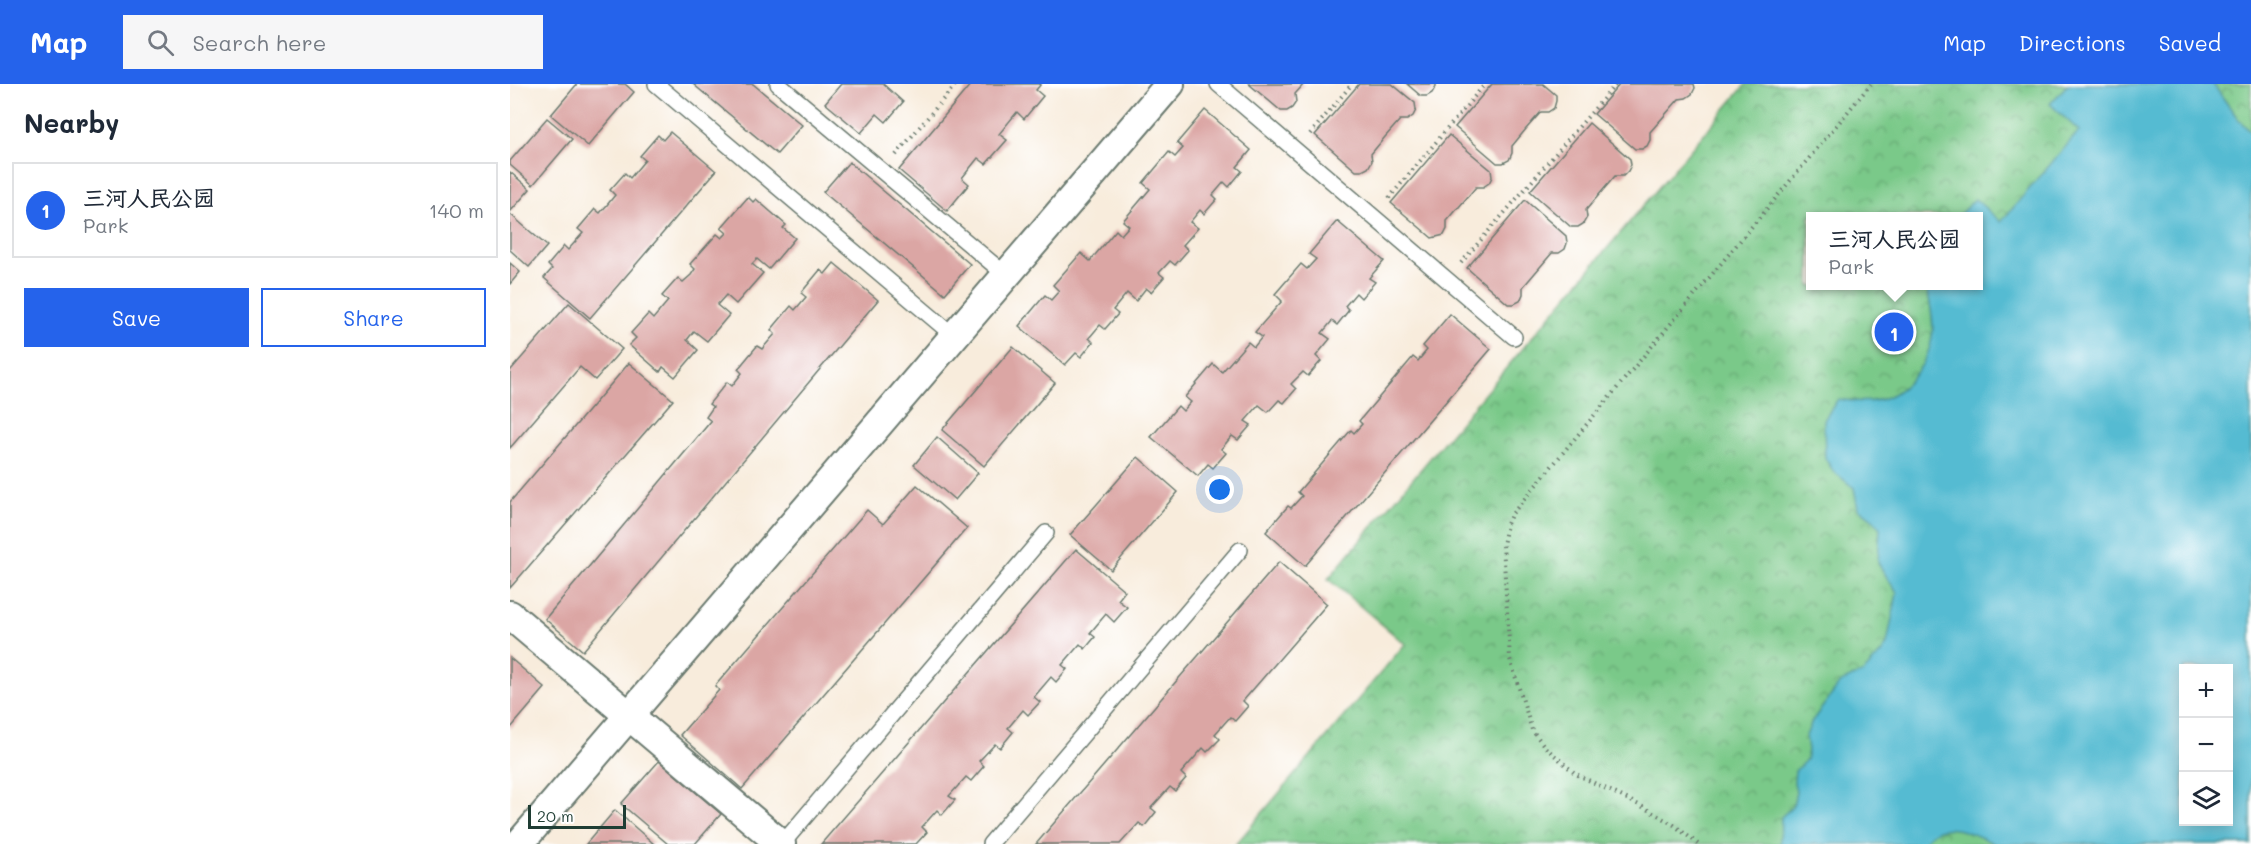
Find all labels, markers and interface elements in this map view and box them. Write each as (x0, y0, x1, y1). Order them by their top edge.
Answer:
search box (123, 15, 543, 69)
text: Map (30, 24, 87, 60)
icon: search (144, 26, 177, 59)
text: Search here (192, 28, 326, 57)
text: Map (1943, 29, 1986, 56)
text: Directions (2019, 29, 2126, 56)
text: Saved (2159, 29, 2221, 56)
text: Nearby (24, 106, 119, 140)
text: 三河人民公园 (83, 183, 215, 212)
text: 1 (41, 197, 50, 223)
text: 140 m (429, 197, 484, 223)
text: Park (83, 212, 128, 238)
popup (1806, 212, 1983, 290)
text: 三河人民公园 (1828, 224, 1961, 253)
text: Park (1828, 253, 1874, 279)
button: Save (24, 288, 249, 347)
button: Share (261, 288, 486, 347)
pin: 1 (1874, 310, 1914, 354)
your location (1205, 475, 1234, 504)
map controls (2179, 664, 2233, 826)
button: + (2179, 664, 2233, 718)
button: − (2179, 718, 2233, 772)
button: layers (2179, 772, 2233, 826)
scale bar (528, 802, 626, 830)
text: 20 m (537, 805, 574, 826)

